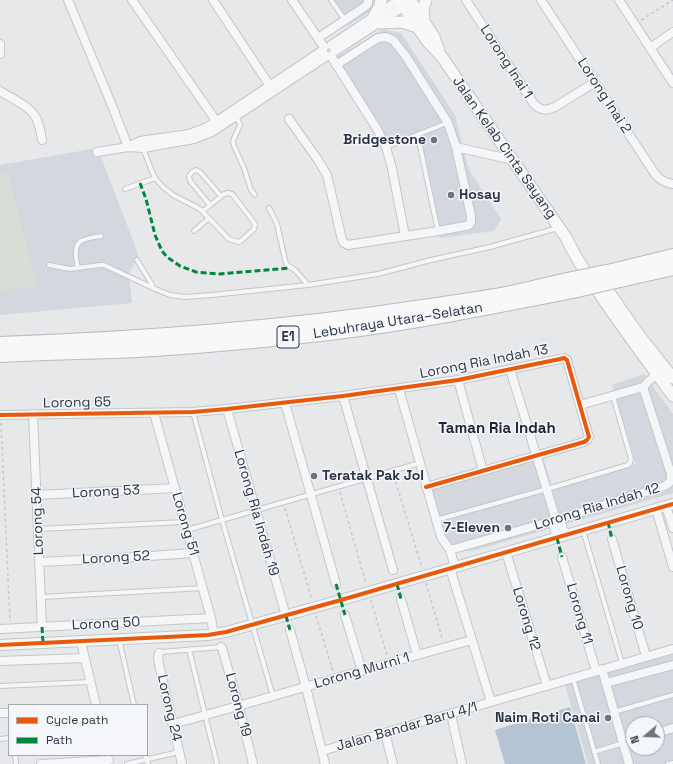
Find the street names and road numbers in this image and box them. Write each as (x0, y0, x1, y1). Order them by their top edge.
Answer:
street label: Lorong Inai 1 (476, 22, 536, 102)
street label: Lorong Inai 2 (573, 55, 635, 137)
street label: Jalan Kelab Cinta Sayang (448, 74, 560, 222)
street label: Lebuhraya Utara–Selatan (312, 299, 484, 343)
road number: E1 (277, 326, 299, 348)
street label: Lorong Ria Indah 13 (418, 341, 550, 383)
street label: Lorong 65 (43, 394, 111, 412)
street label: Lorong Ria Indah 19 (230, 448, 282, 578)
street label: Lorong Ria Indah 12 (532, 480, 662, 534)
street label: Lorong 53 (72, 482, 140, 502)
street label: Lorong 54 (28, 487, 48, 555)
street label: Lorong 51 (168, 490, 202, 558)
street label: Lorong 52 (82, 548, 150, 568)
street label: Lorong 10 (612, 564, 646, 632)
street label: Lorong 11 (562, 582, 596, 646)
street label: Lorong 12 (508, 585, 544, 653)
street label: Lorong 50 (71, 614, 141, 634)
street label: Lorong Murni 1 (312, 649, 412, 693)
street label: Lorong 19 (221, 671, 255, 739)
street label: Lorong 24 (153, 673, 185, 743)
street label: Jalan Bandar Baru 4/1 (334, 699, 480, 755)

